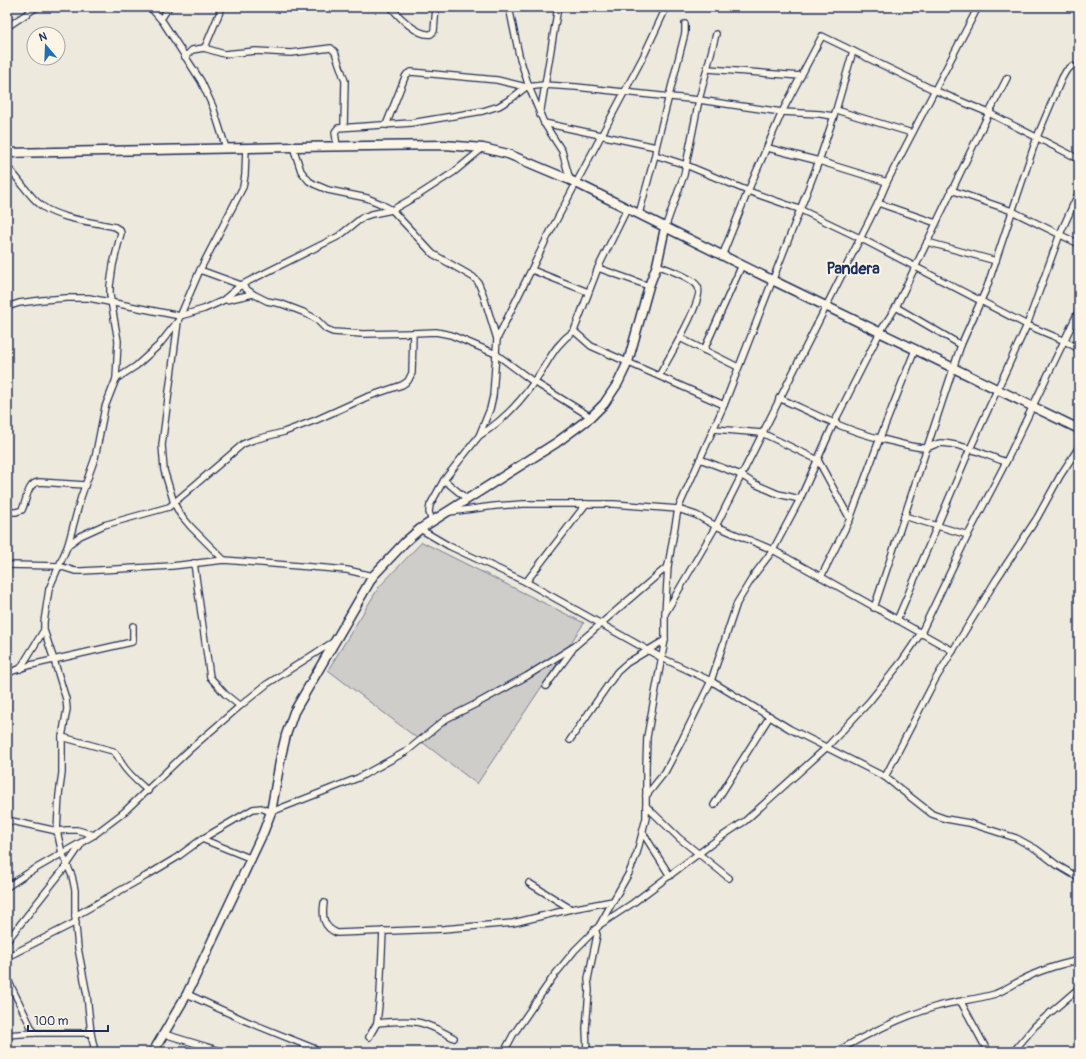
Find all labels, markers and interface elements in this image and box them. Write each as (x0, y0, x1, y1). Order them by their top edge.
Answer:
north arrow (26, 26, 66, 66)
text: N (37, 29, 49, 44)
district label: Pandera (826, 259, 880, 279)
scale bar (28, 1007, 108, 1033)
text: 100 m (34, 1014, 69, 1029)

